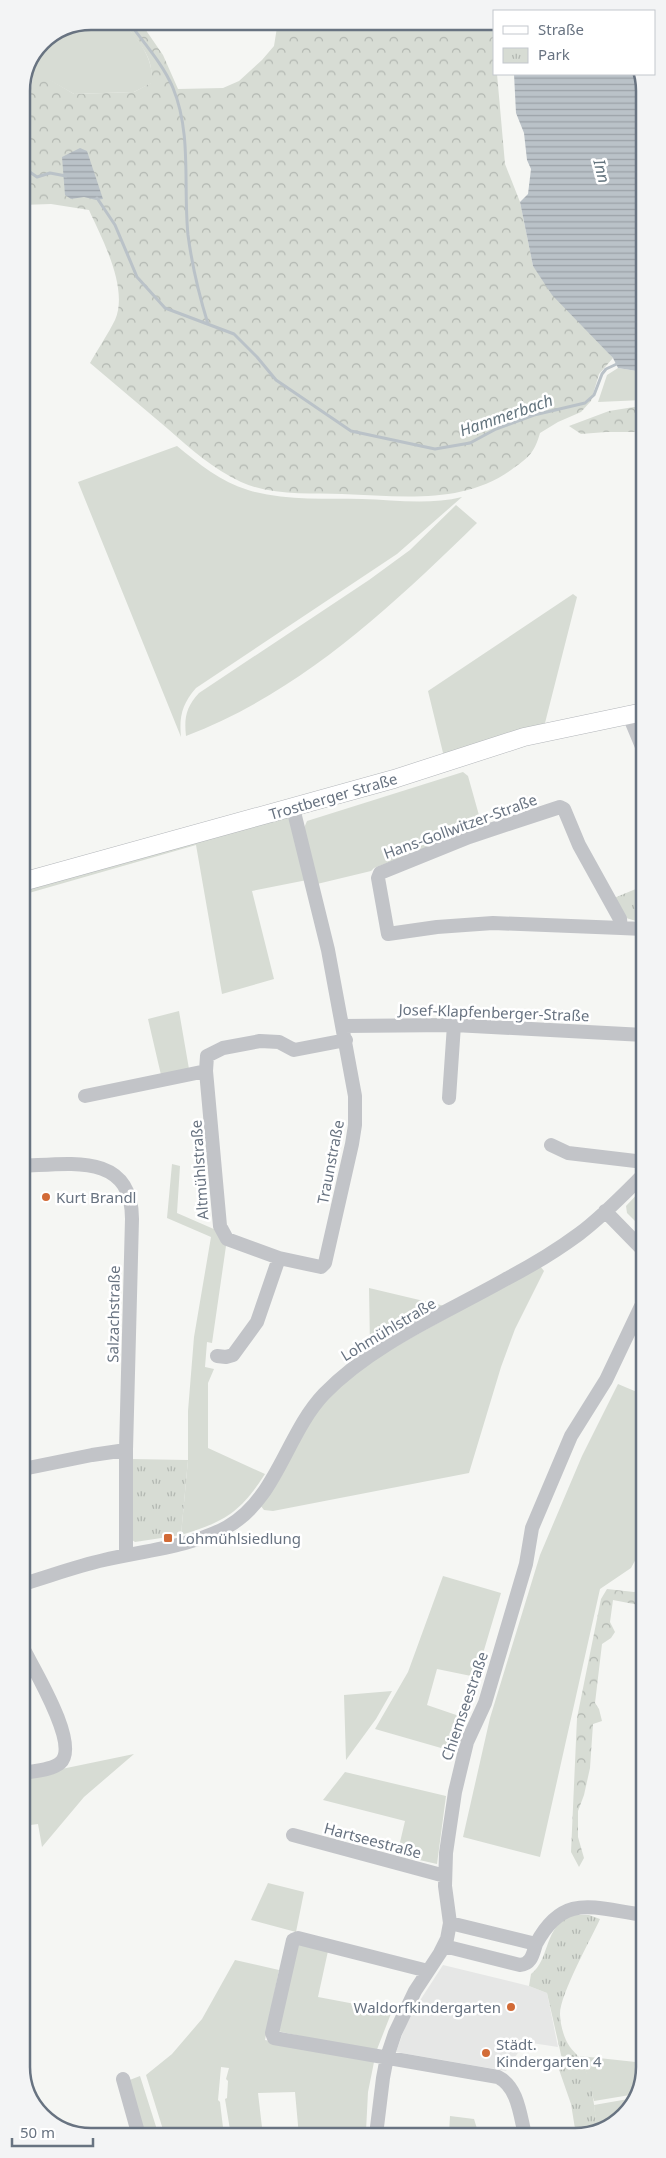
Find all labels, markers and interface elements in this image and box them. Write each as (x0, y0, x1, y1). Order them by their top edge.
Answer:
legend (493, 10, 656, 75)
text: Straße (538, 19, 584, 39)
text: Park (538, 44, 570, 64)
water label: Inn (588, 156, 616, 185)
water label: Hammerbach (456, 389, 556, 441)
street label: Trostberger Straße (267, 768, 399, 824)
street label: Hans-Gollwitzer-Straße (380, 789, 540, 863)
street label: Josef-Klapfenberger-Straße (396, 999, 590, 1025)
street label: Traunstraße (312, 1118, 348, 1206)
street label: Altmühlstraße (186, 1119, 212, 1221)
place label: Kurt Brandl (56, 1187, 137, 1207)
marker: Kurt Brandl (40, 1191, 52, 1203)
street label: Salzachstraße (102, 1265, 124, 1363)
street label: Lohmühlstraße (337, 1293, 439, 1365)
place label: Lohmühlsiedlung (178, 1528, 301, 1548)
marker: Lohmühlsiedlung (162, 1532, 174, 1544)
street label: Chiemseestraße (436, 1649, 492, 1763)
street label: Hartseestraße (322, 1817, 424, 1863)
place label: Waldorfkindergarten (354, 1997, 501, 2017)
marker: Waldorfkindergarten (505, 2001, 517, 2013)
place label: Städt. Kindergarten 4 (496, 2034, 602, 2071)
marker: Städt. Kindergarten 4 (480, 2047, 492, 2059)
scale bar (12, 2116, 94, 2148)
text: 50 m (20, 2122, 55, 2142)

